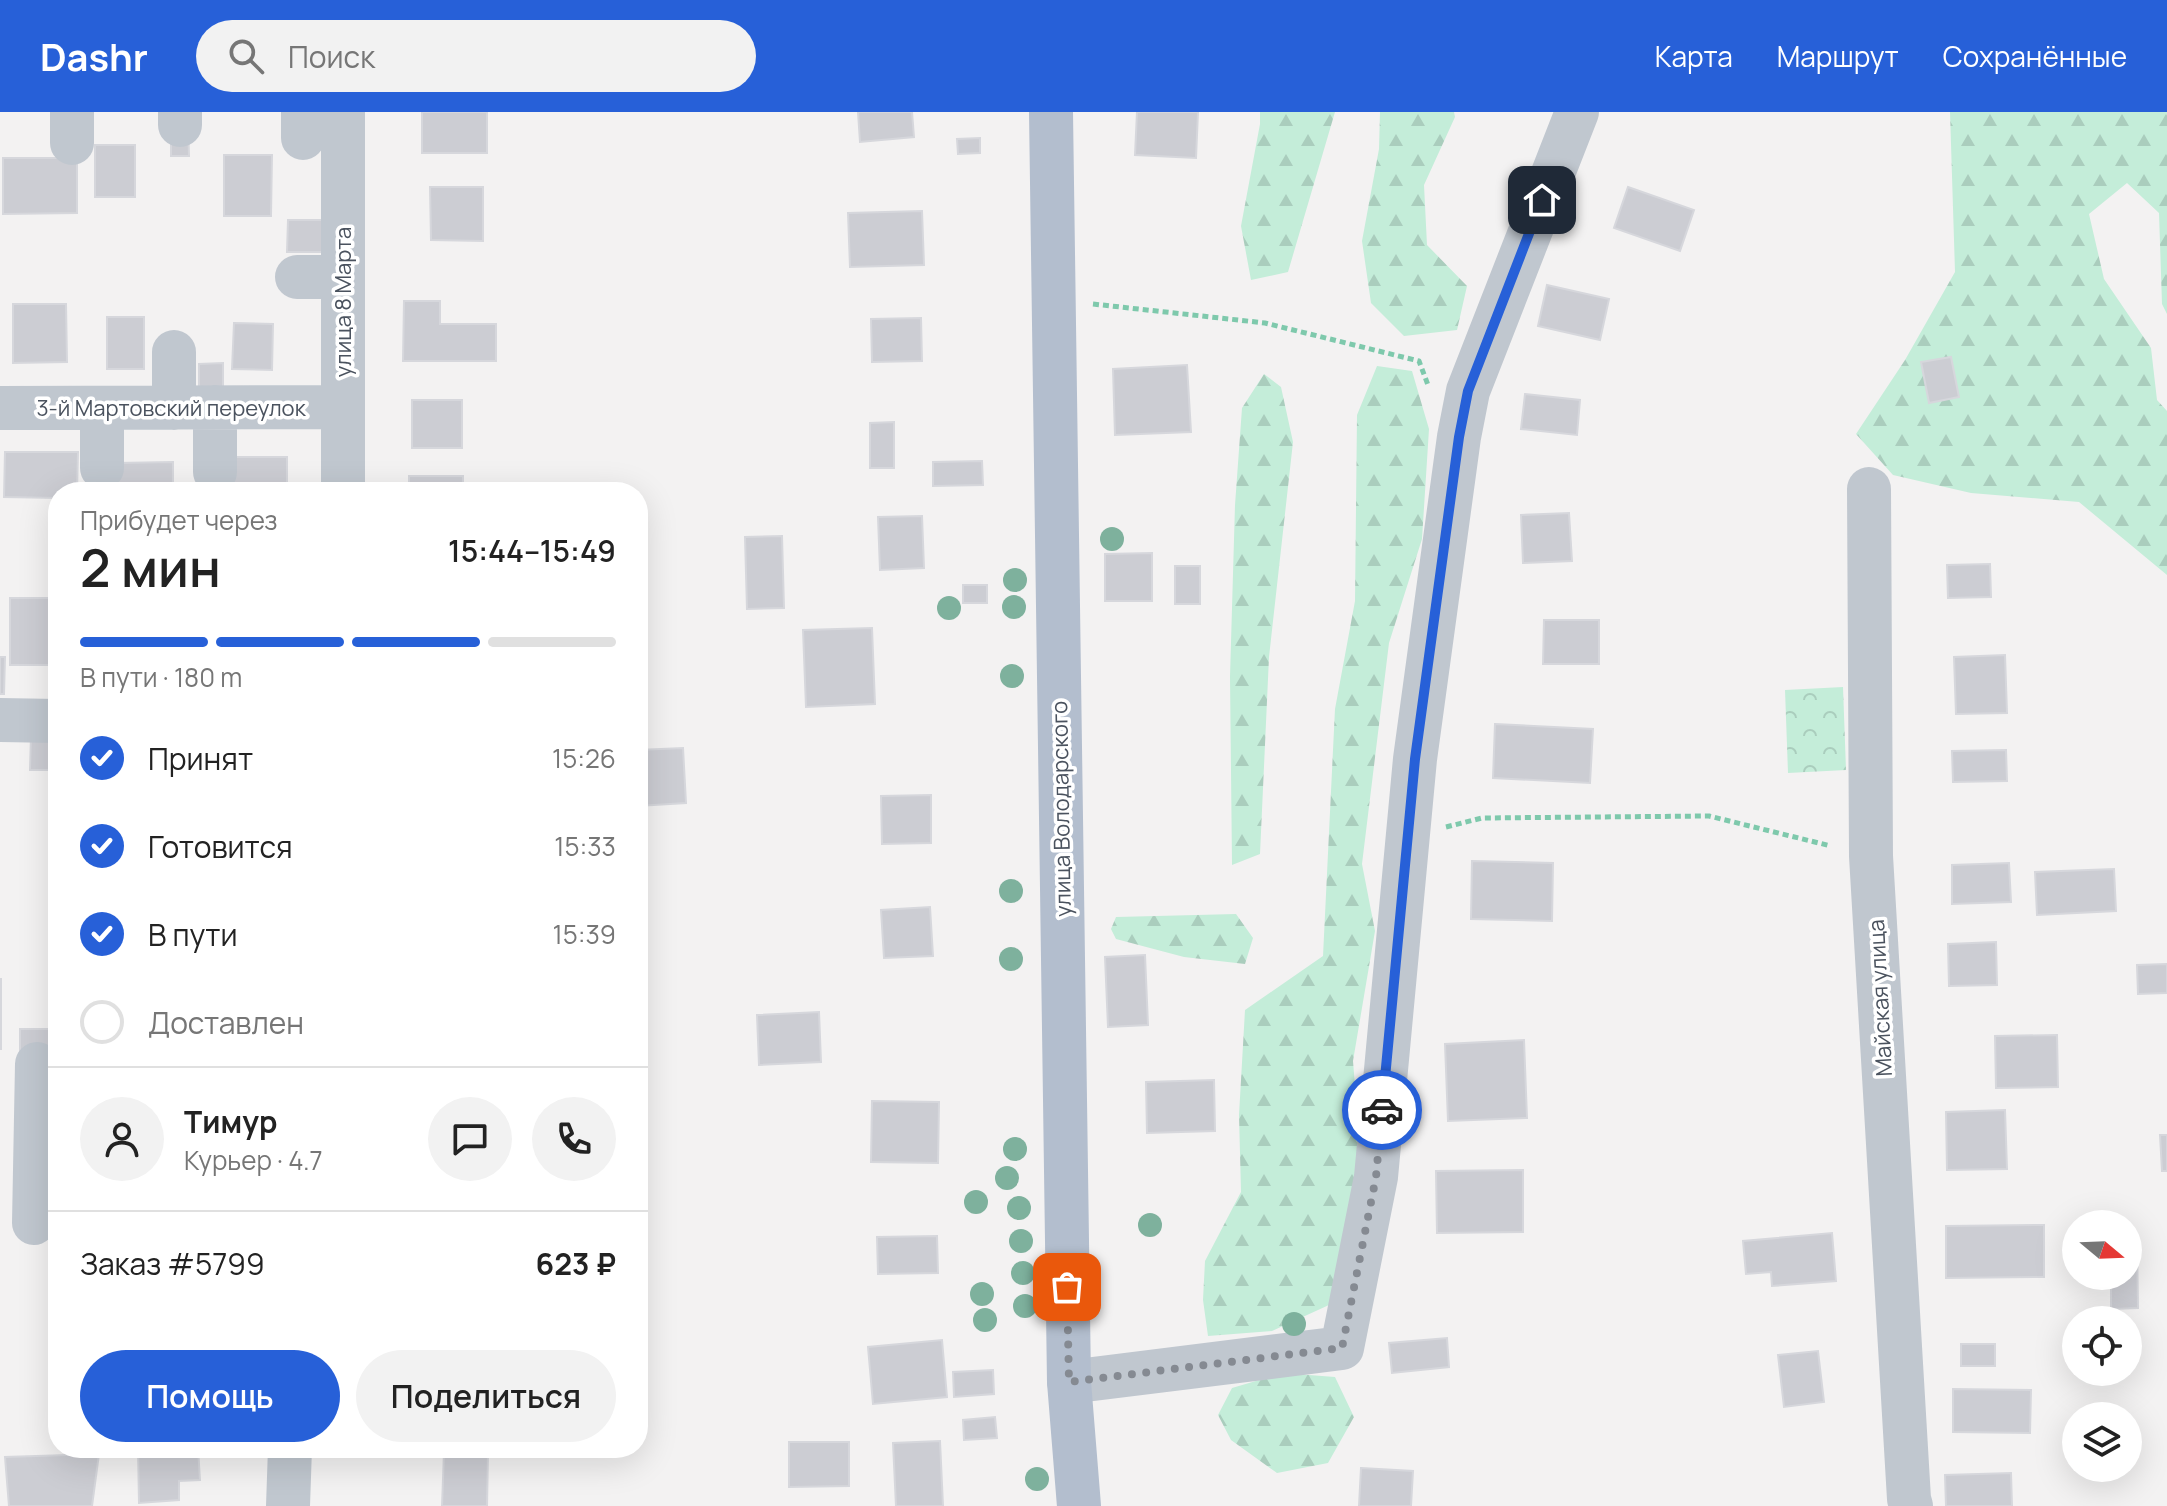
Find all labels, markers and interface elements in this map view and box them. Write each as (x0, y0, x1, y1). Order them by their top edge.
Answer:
search box (196, 20, 756, 92)
text: Dashr (40, 30, 148, 82)
icon: search (224, 34, 268, 78)
text: Поиск (288, 36, 375, 77)
text: Карта (1655, 37, 1733, 75)
text: Маршрут (1777, 37, 1899, 75)
text: Сохранённые (1943, 37, 2127, 75)
pin (1508, 166, 1576, 234)
icon: home (1520, 178, 1564, 222)
street label: улица 8 Марта (328, 227, 358, 377)
street label: 3-й Мартовский переулок (36, 393, 307, 423)
text: Прибудет через (80, 502, 278, 538)
text: 15:44–15:49 (448, 530, 616, 571)
text: 2 мин (80, 532, 221, 603)
text: В пути · 180 m (80, 659, 242, 695)
street label: улица Володарского (1044, 701, 1078, 917)
icon: check (80, 736, 124, 780)
text: Принят (148, 738, 253, 779)
text: 15:26 (552, 740, 616, 776)
icon: check (80, 824, 124, 868)
text: Готовится (148, 826, 293, 867)
text: 15:33 (554, 828, 616, 864)
icon: check (80, 912, 124, 956)
text: В пути (148, 914, 238, 955)
text: 15:39 (553, 916, 616, 952)
street label: Майская улица (1861, 919, 1899, 1077)
text: Доставлен (148, 1002, 304, 1043)
courier (1342, 1070, 1422, 1150)
icon: car (1360, 1088, 1404, 1132)
button: person (80, 1097, 164, 1181)
button: chat (428, 1097, 512, 1181)
button: phone (532, 1097, 616, 1181)
text: Тимур (184, 1101, 277, 1142)
text: Курьер · 4.7 (184, 1142, 323, 1178)
north arrow (2062, 1210, 2142, 1290)
map controls (2062, 1210, 2142, 1482)
text: Заказ #5799 (80, 1243, 265, 1284)
text: 623 ₽ (535, 1243, 616, 1284)
pin (1033, 1253, 1101, 1321)
icon: bag (1045, 1265, 1089, 1309)
button: locate (2062, 1306, 2142, 1386)
button: Помощь (80, 1350, 340, 1442)
button: Поделиться (356, 1350, 616, 1442)
button: layers (2062, 1402, 2142, 1482)

